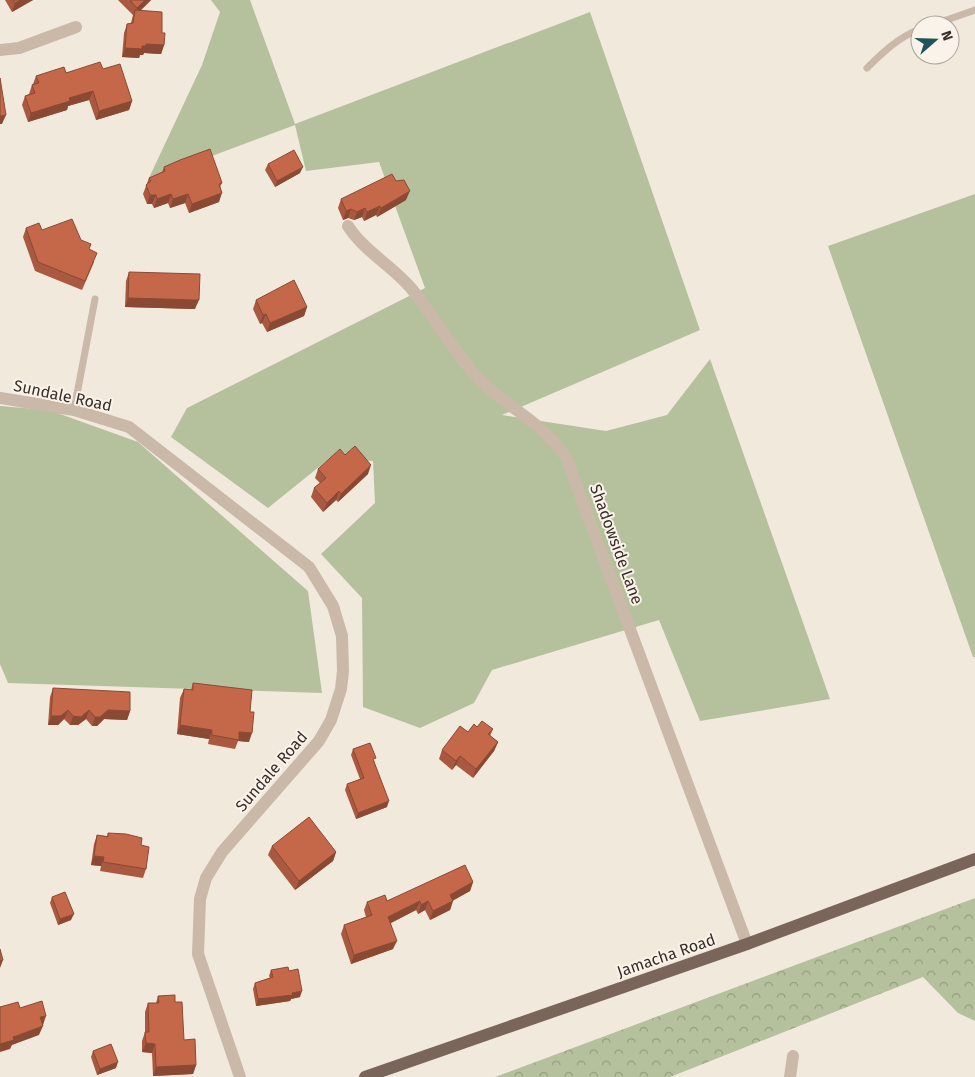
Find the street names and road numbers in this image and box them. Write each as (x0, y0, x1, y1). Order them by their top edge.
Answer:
street label: Sundale Road (12, 376, 114, 415)
street label: Shadowside Lane (586, 482, 647, 607)
street label: Sundale Road (231, 727, 311, 815)
street label: Jamacha Road (614, 930, 718, 981)

